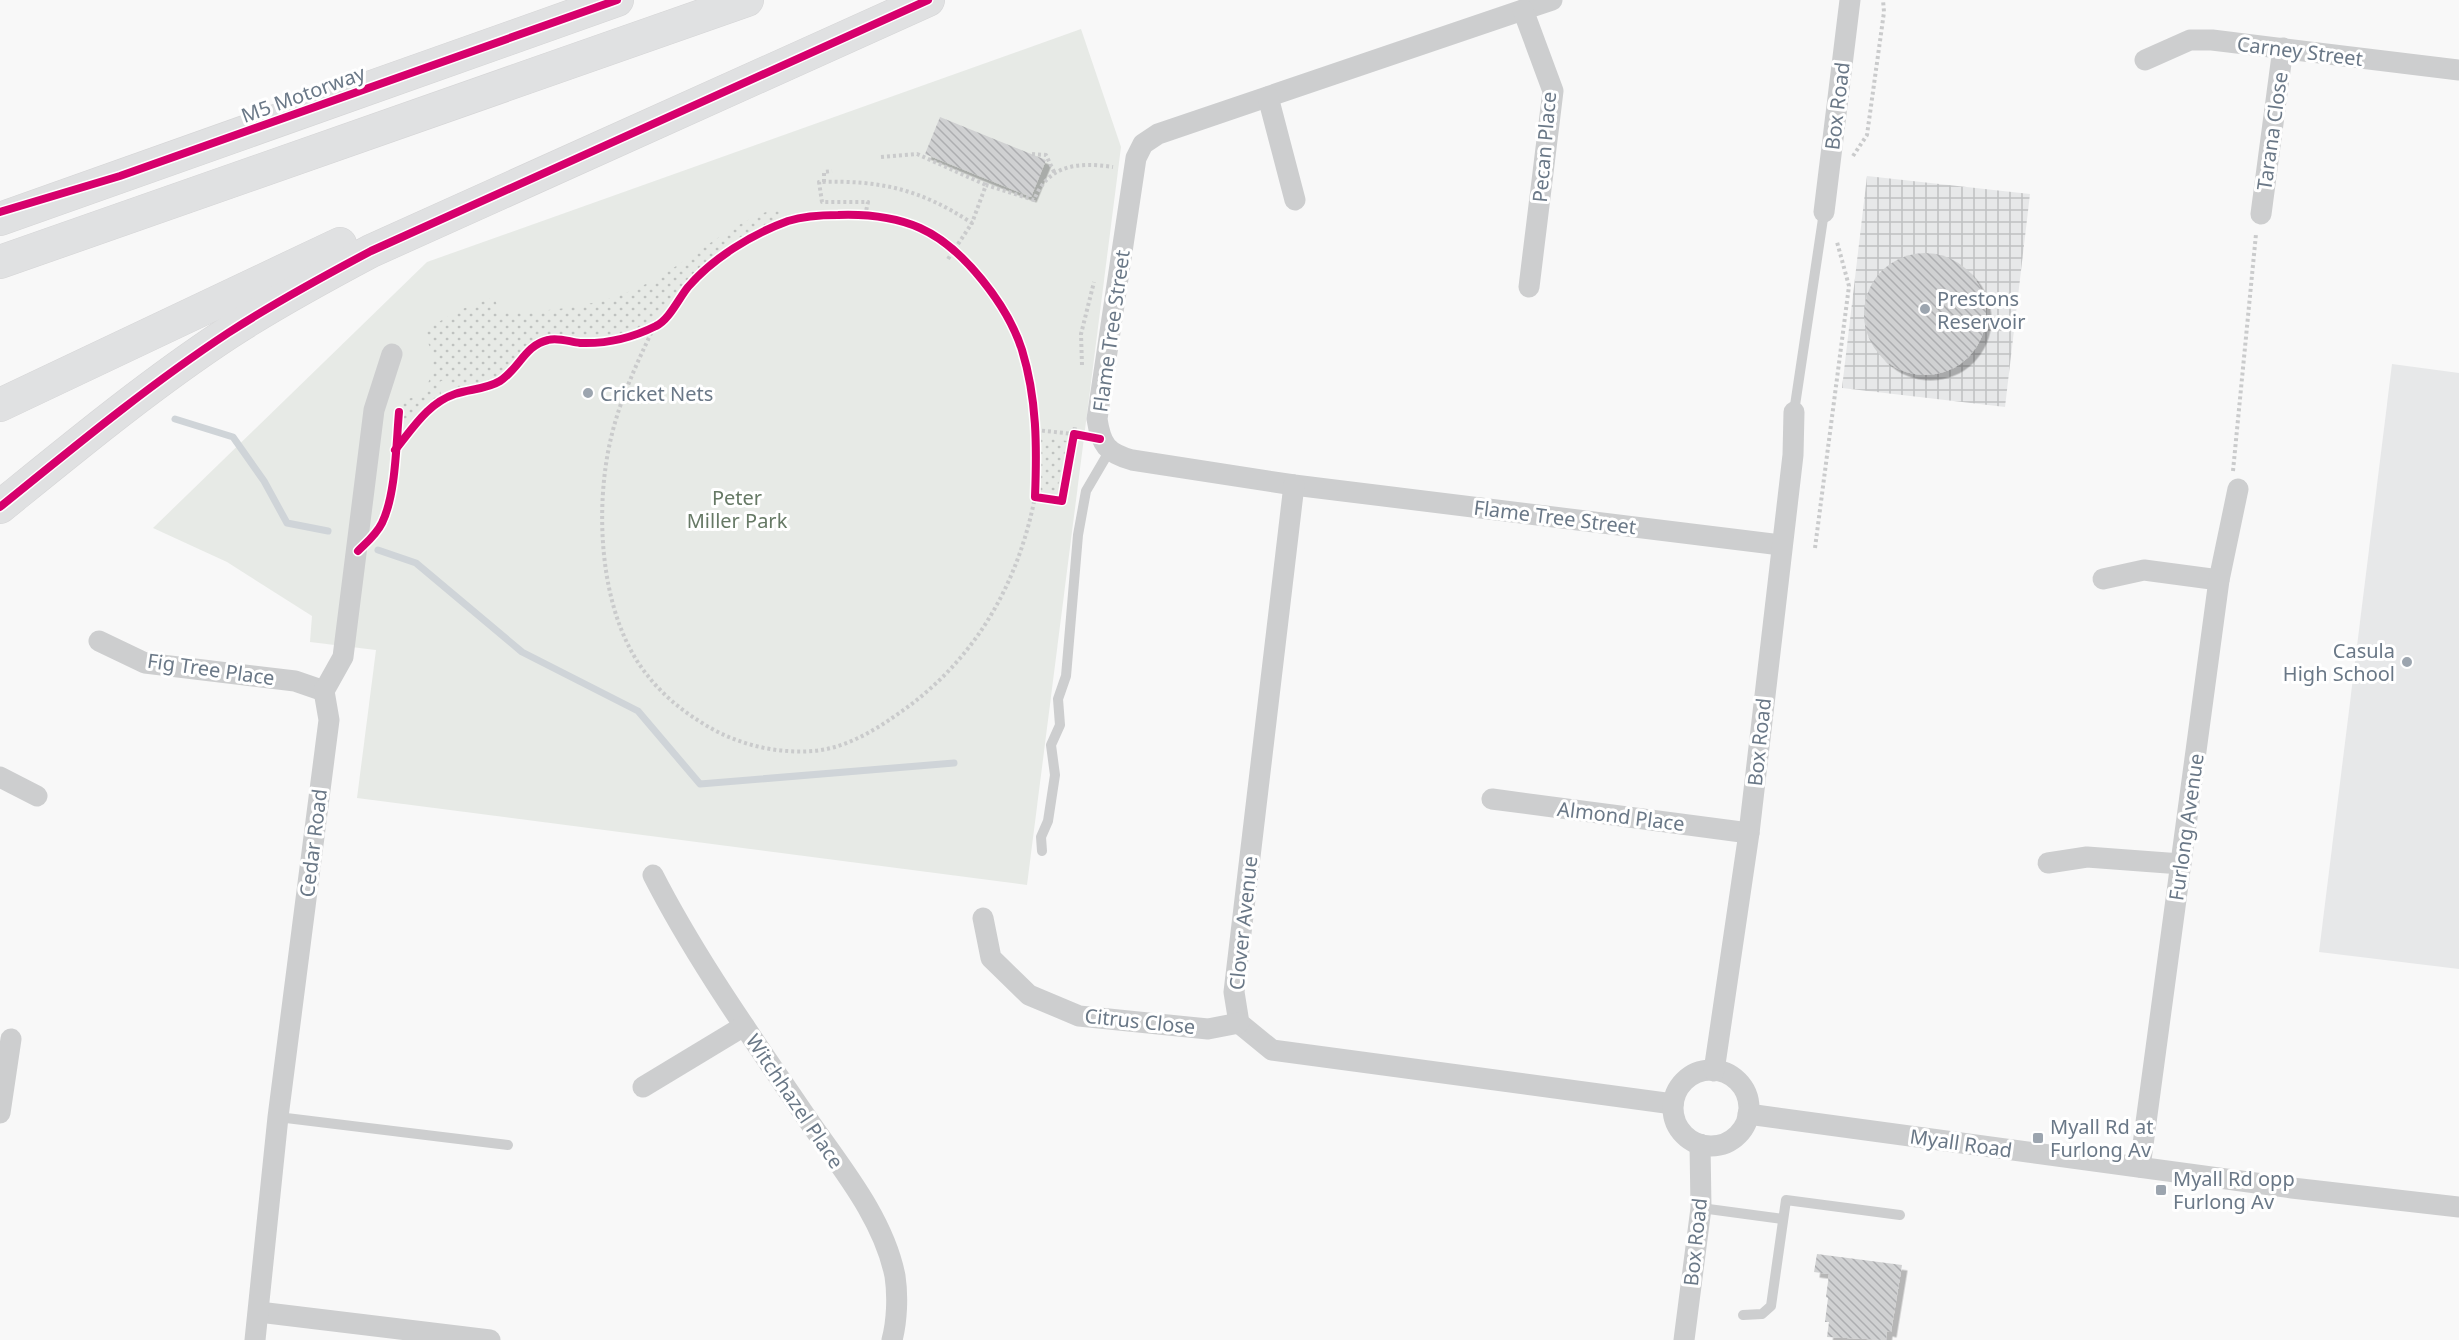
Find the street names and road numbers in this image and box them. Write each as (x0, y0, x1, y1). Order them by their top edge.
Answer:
street label: Carney Street (2236, 30, 2364, 72)
street label: M5 Motorway (237, 59, 369, 129)
street label: Box Road (1818, 60, 1856, 152)
street label: Tarana Close (2250, 70, 2294, 192)
street label: Pecan Place (1526, 90, 1562, 204)
street label: Flame Tree Street (1086, 248, 1136, 414)
street label: Flame Tree Street (1472, 494, 1638, 540)
street label: Fig Tree Place (146, 647, 276, 691)
street label: Box Road (1741, 697, 1777, 787)
street label: Furlong Avenue (2162, 752, 2210, 902)
street label: Cedar Road (293, 787, 333, 899)
street label: Almond Place (1556, 795, 1686, 837)
street label: Clover Avenue (1223, 855, 1263, 991)
street label: Citrus Close (1083, 1002, 1197, 1040)
street label: Witchhazel Place (740, 1028, 850, 1174)
street label: Myall Road (1908, 1122, 2014, 1164)
street label: Box Road (1677, 1197, 1713, 1287)

